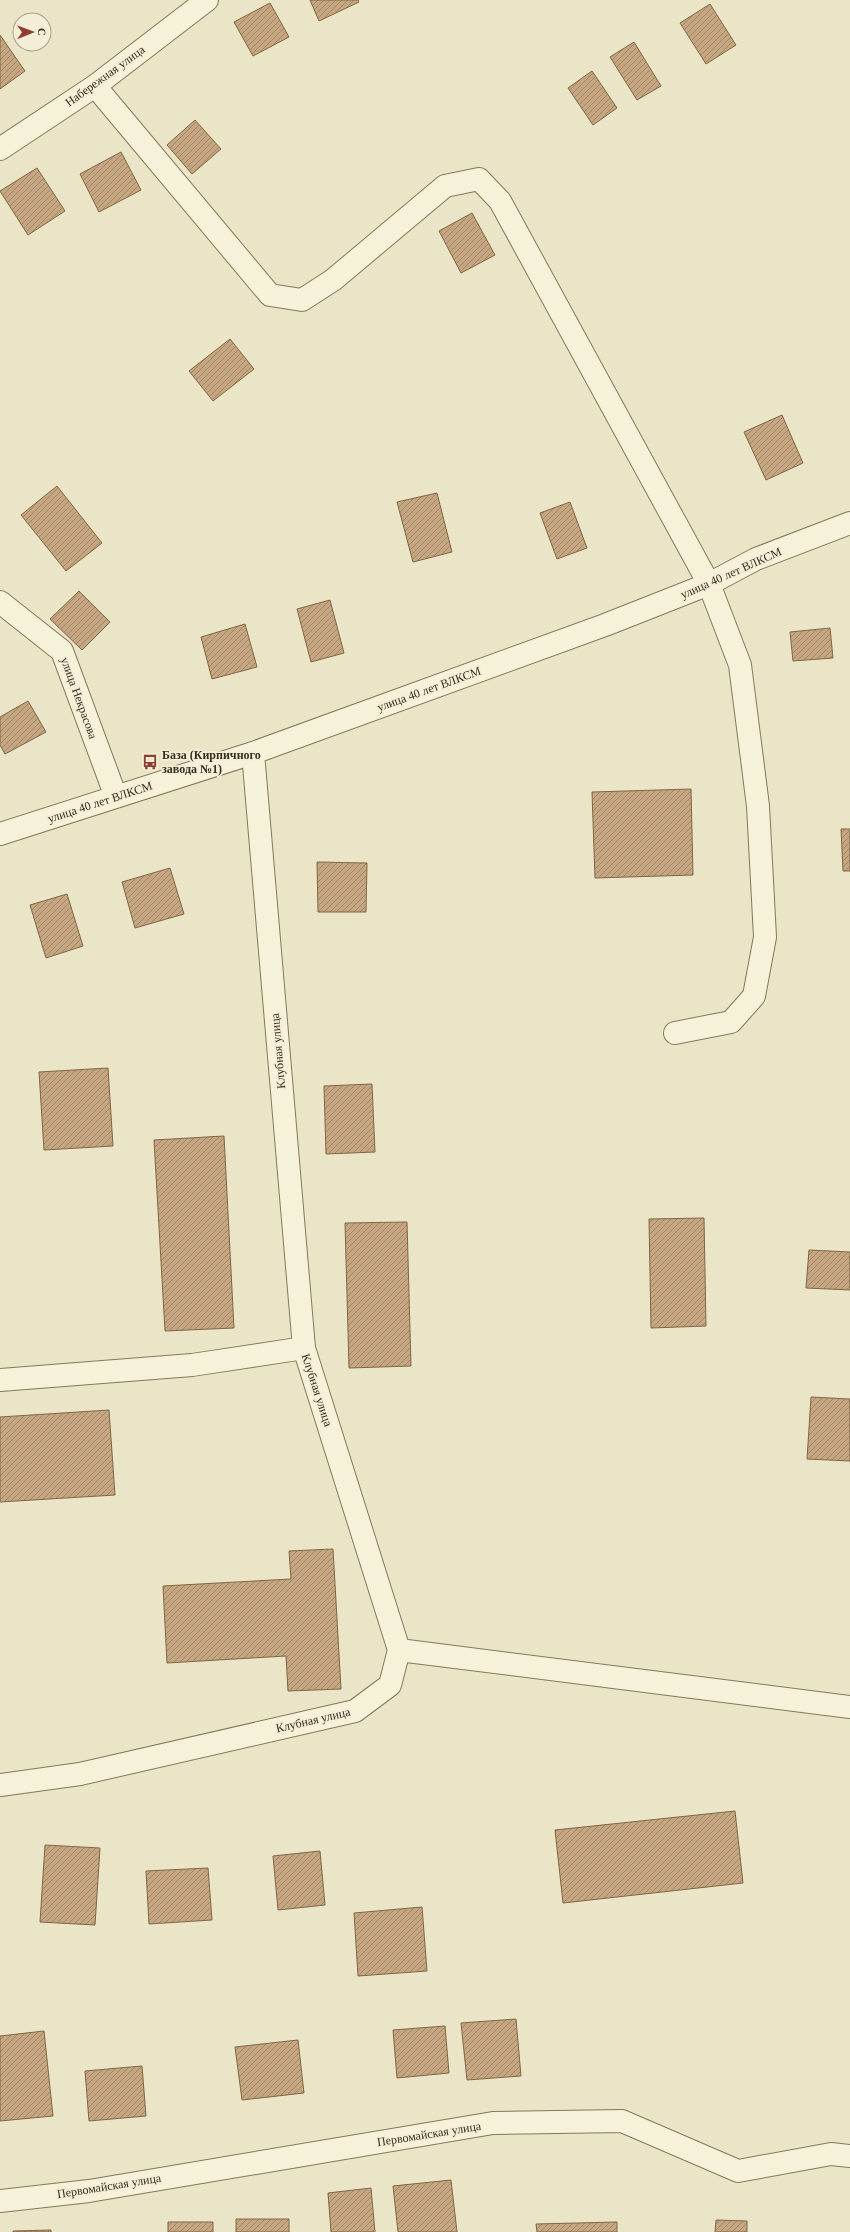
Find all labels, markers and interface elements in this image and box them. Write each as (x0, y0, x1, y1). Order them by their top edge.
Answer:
north arrow (12, 12, 52, 52)
text: С (36, 28, 48, 36)
street label: Набережная улица (63, 42, 148, 110)
street label: улица 40 лет ВЛКСМ (678, 544, 784, 602)
street label: улица Некрасова (58, 655, 101, 741)
street label: улица 40 лет ВЛКСМ (375, 664, 483, 714)
place label: База (Кирпичного завода №1) (162, 748, 261, 776)
bus stop icon: База (Кирпичного завода №1) (141, 753, 159, 771)
street label: улица 40 лет ВЛКСМ (46, 778, 154, 826)
street label: Клубная улица (268, 1012, 288, 1089)
street label: Клубная улица (299, 1352, 336, 1429)
street label: Клубная улица (274, 1704, 352, 1735)
street label: Первомайская улица (376, 2119, 483, 2149)
street label: Первомайская улица (56, 2171, 163, 2201)

